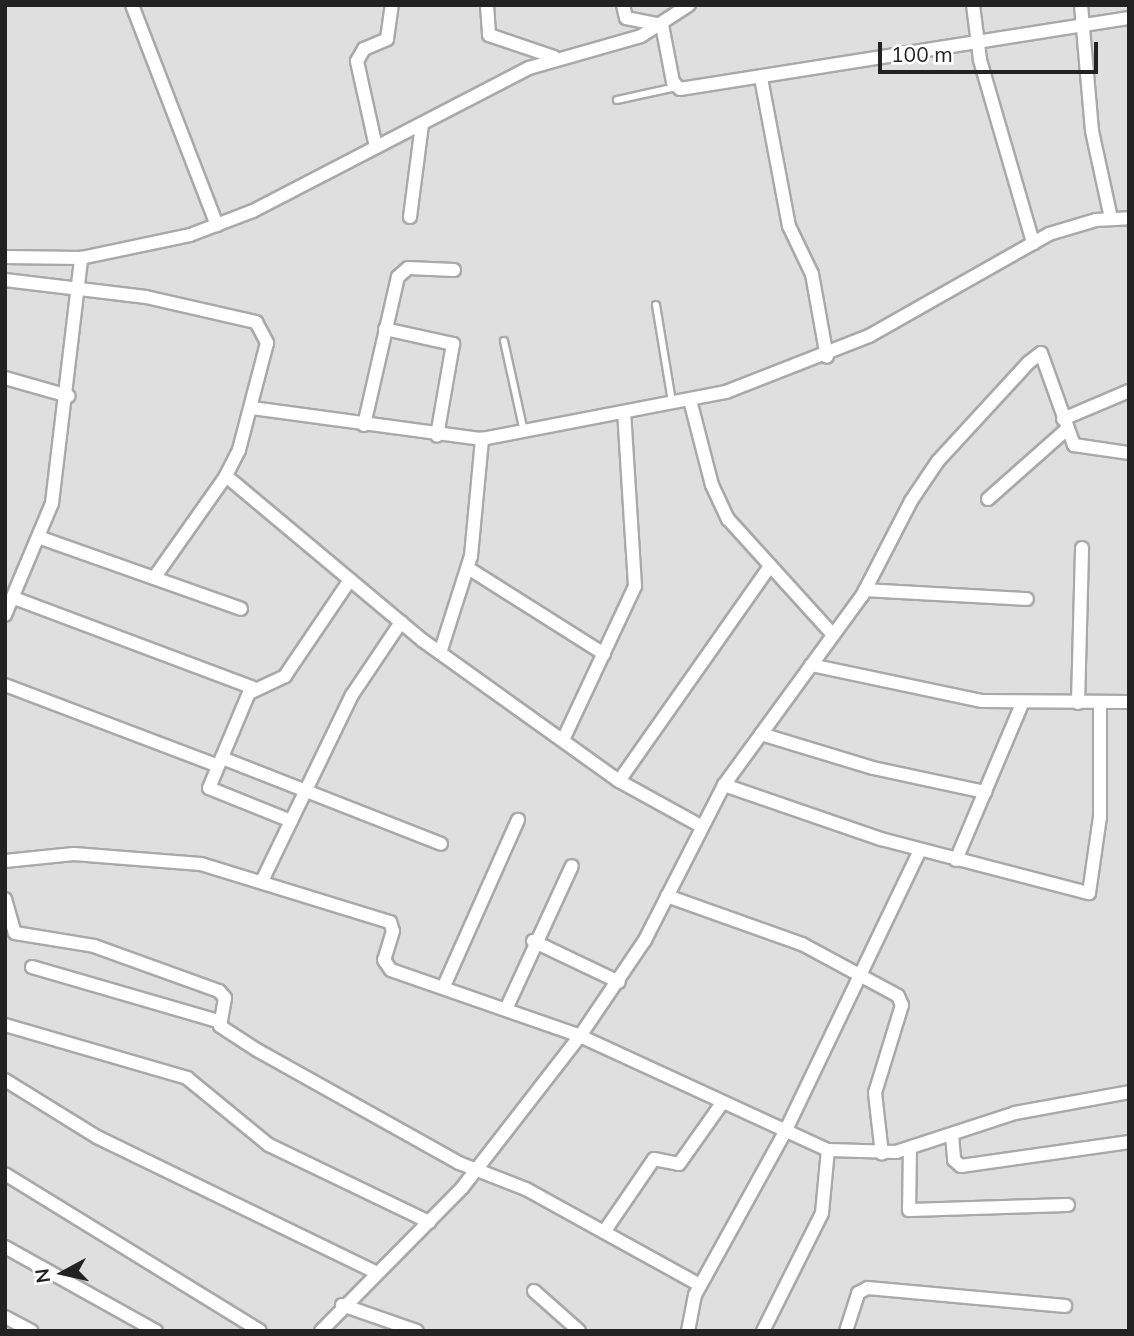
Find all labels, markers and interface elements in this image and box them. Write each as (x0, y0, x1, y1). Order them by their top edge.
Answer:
scale bar (882, 28, 1102, 72)
text: 100 m (891, 41, 953, 67)
north arrow (28, 1238, 98, 1308)
text: N (29, 1267, 55, 1285)

